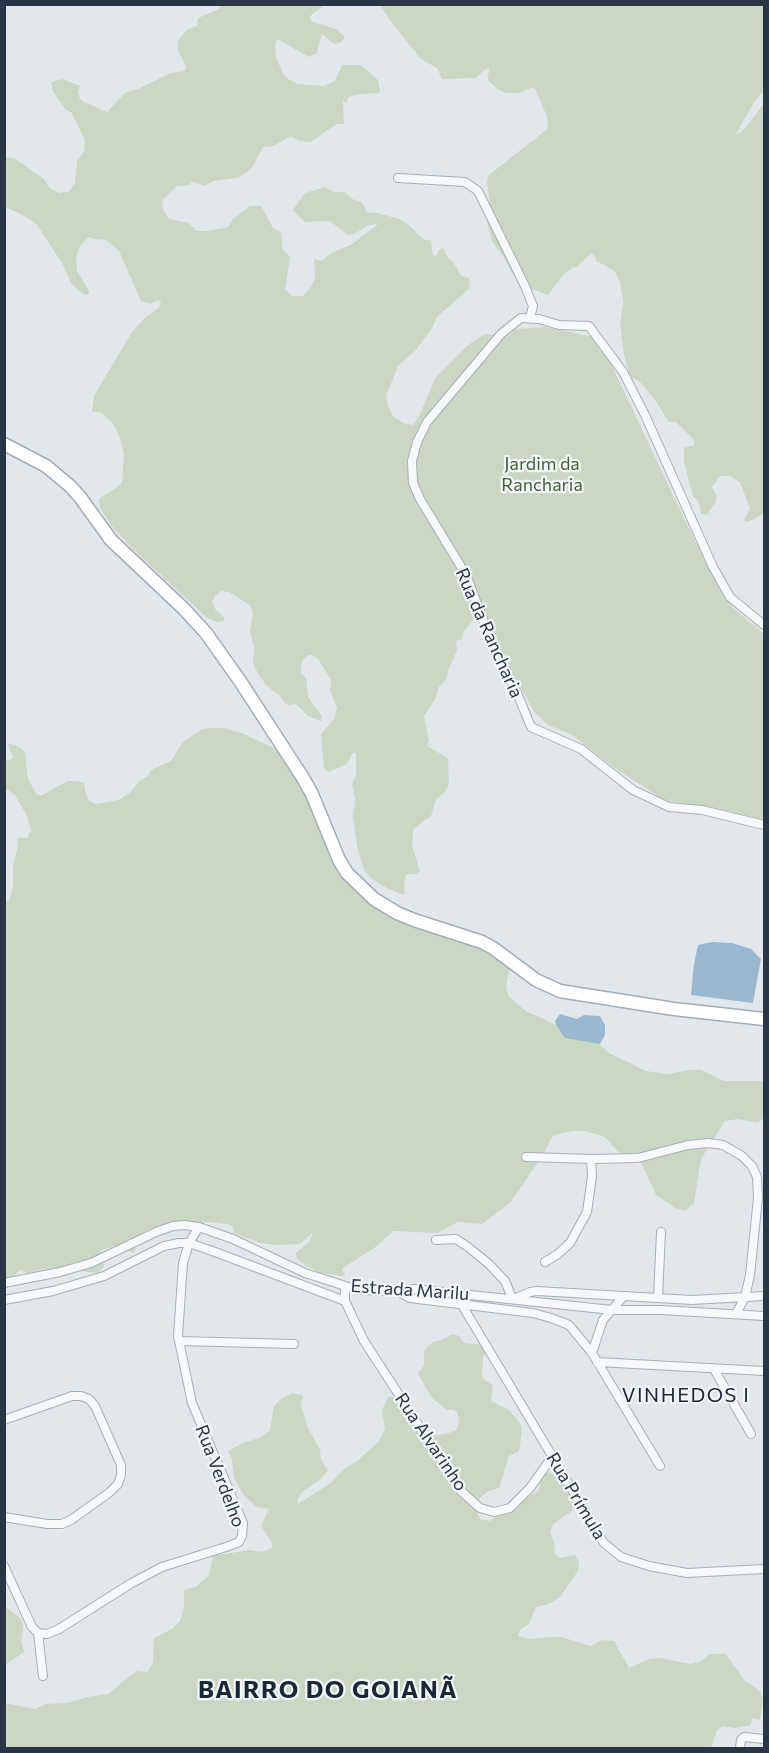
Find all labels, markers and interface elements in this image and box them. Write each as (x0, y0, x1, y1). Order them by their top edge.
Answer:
park label: Jardim da Rancharia (501, 453, 583, 496)
street label: Rua da Rancharia (451, 565, 527, 701)
street label: Estrada Marilu (350, 1275, 470, 1305)
district label: VINHEDOS I (622, 1383, 750, 1407)
street label: Rua Alvarinho (390, 1389, 472, 1495)
street label: Rua Verdelho (191, 1422, 249, 1530)
street label: Rua Prímula (542, 1449, 610, 1543)
district label: BAIRRO DO GOIANÃ (198, 1676, 458, 1704)

